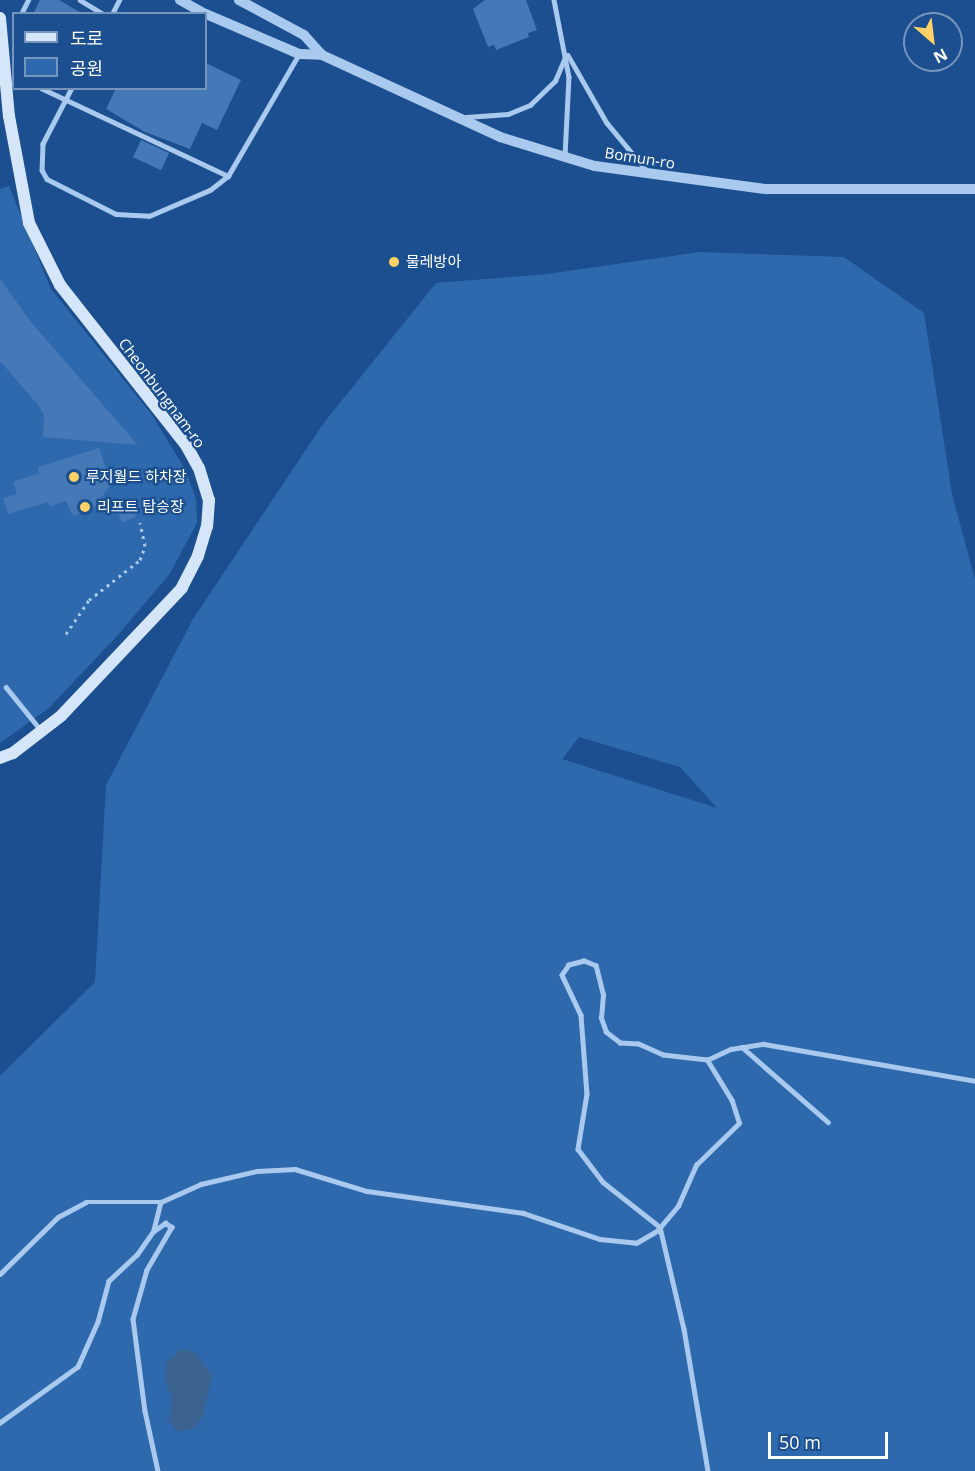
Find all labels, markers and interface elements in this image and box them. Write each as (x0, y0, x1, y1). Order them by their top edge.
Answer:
legend (12, 12, 207, 90)
north arrow (903, 12, 963, 72)
text: 도로 (70, 26, 103, 50)
text: N (930, 43, 951, 69)
text: 공원 (70, 56, 103, 80)
street label: Bomun-ro (604, 144, 676, 172)
place label: 물레방아 (406, 253, 461, 271)
marker: 물레방아 (387, 255, 401, 269)
street label: Cheonbungnam-ro (115, 335, 209, 451)
place label: 루지월드 하차장 (86, 468, 186, 486)
marker: 루지월드 하차장 (67, 470, 81, 484)
place label: 리프트 탑승장 (97, 498, 184, 516)
marker: 리프트 탑승장 (78, 500, 92, 514)
scale bar (771, 1420, 891, 1458)
text: 50 m (779, 1430, 821, 1454)

